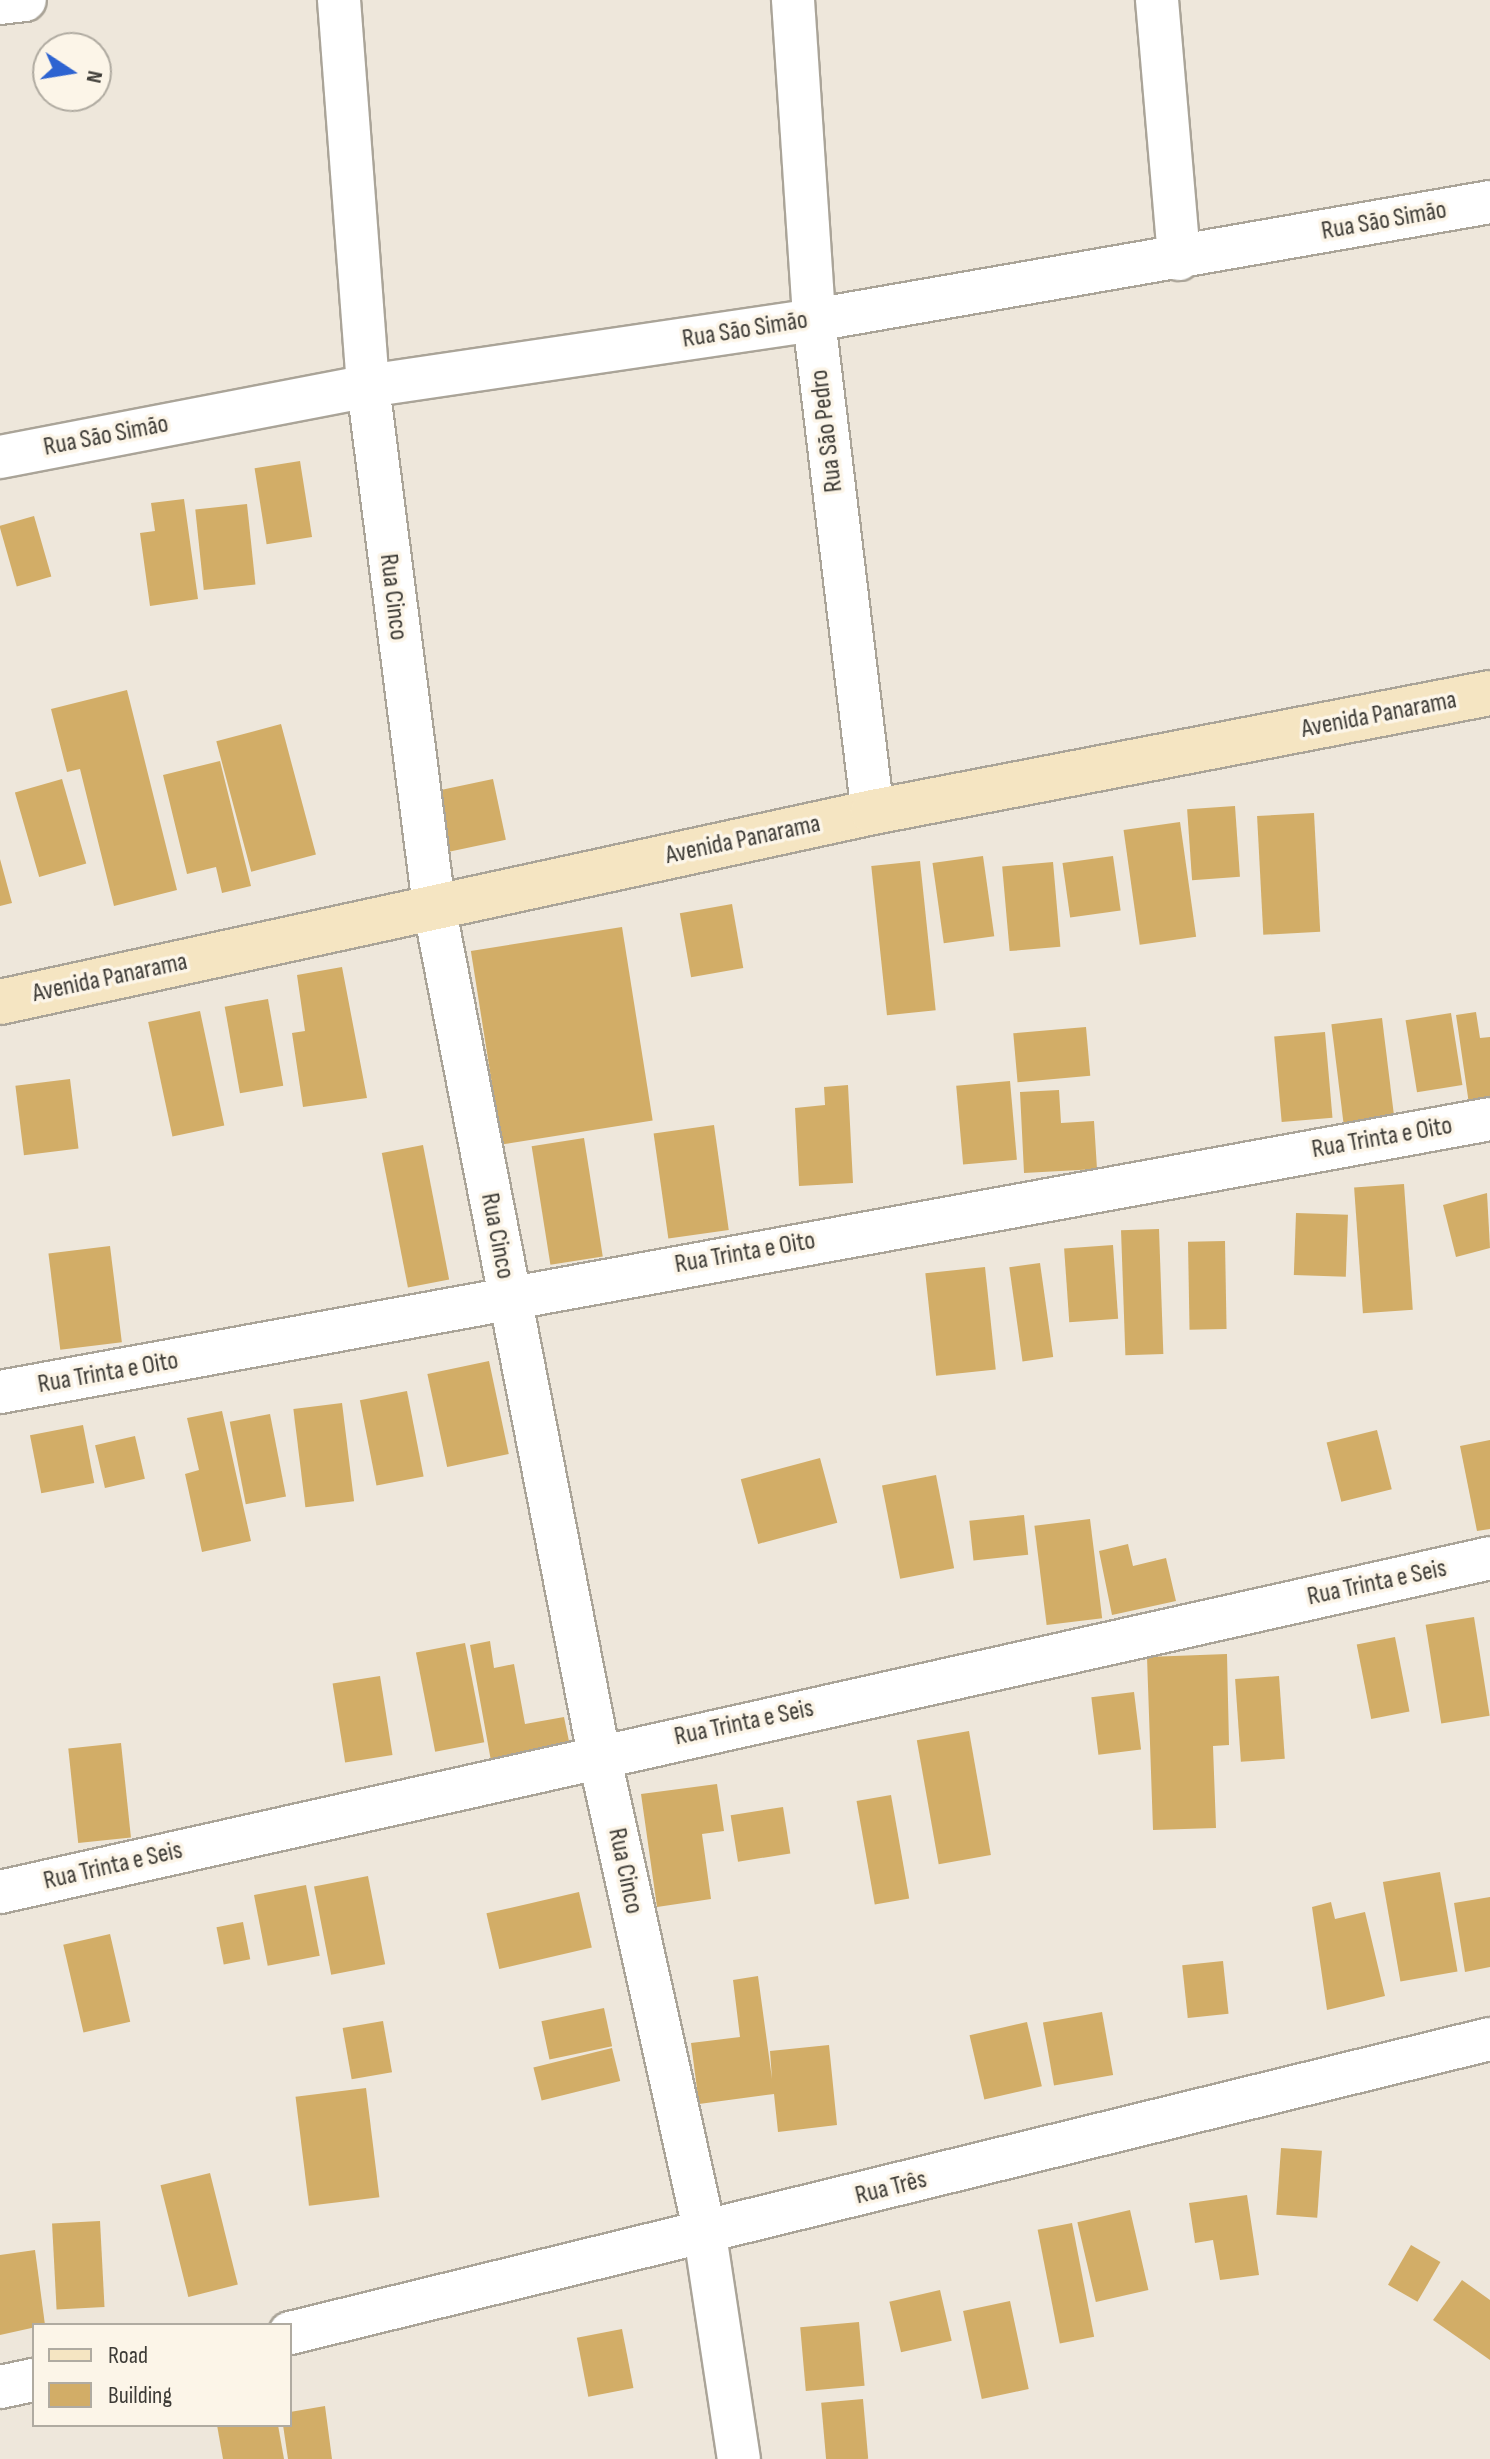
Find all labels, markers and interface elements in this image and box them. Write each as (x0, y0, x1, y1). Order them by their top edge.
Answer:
north arrow (32, 32, 112, 112)
text: N (80, 68, 108, 85)
street label: Rua São Simão (1319, 195, 1449, 247)
street label: Rua São Simão (680, 305, 810, 355)
street label: Rua São Pedro (804, 368, 850, 494)
street label: Rua São Simão (41, 409, 171, 463)
street label: Rua Cinco (372, 552, 414, 642)
street label: Avenida Panarama (1299, 685, 1459, 745)
street label: Avenida Panarama (663, 808, 823, 872)
street label: Avenida Panarama (30, 946, 190, 1010)
street label: Rua Trinta e Oito (1309, 1110, 1455, 1166)
street label: Rua Cinco (473, 1190, 521, 1282)
street label: Rua Trinta e Oito (672, 1225, 818, 1281)
street label: Rua Trinta e Oito (35, 1345, 181, 1401)
street label: Rua Trinta e Seis (1305, 1553, 1449, 1613)
street label: Rua Trinta e Seis (672, 1693, 816, 1753)
street label: Rua Cinco (601, 1825, 649, 1917)
street label: Rua Trinta e Seis (41, 1835, 185, 1897)
street label: Rua Três (852, 2164, 930, 2212)
legend (32, 2323, 292, 2427)
text: Road (108, 2341, 148, 2370)
text: Building (108, 2381, 172, 2410)

